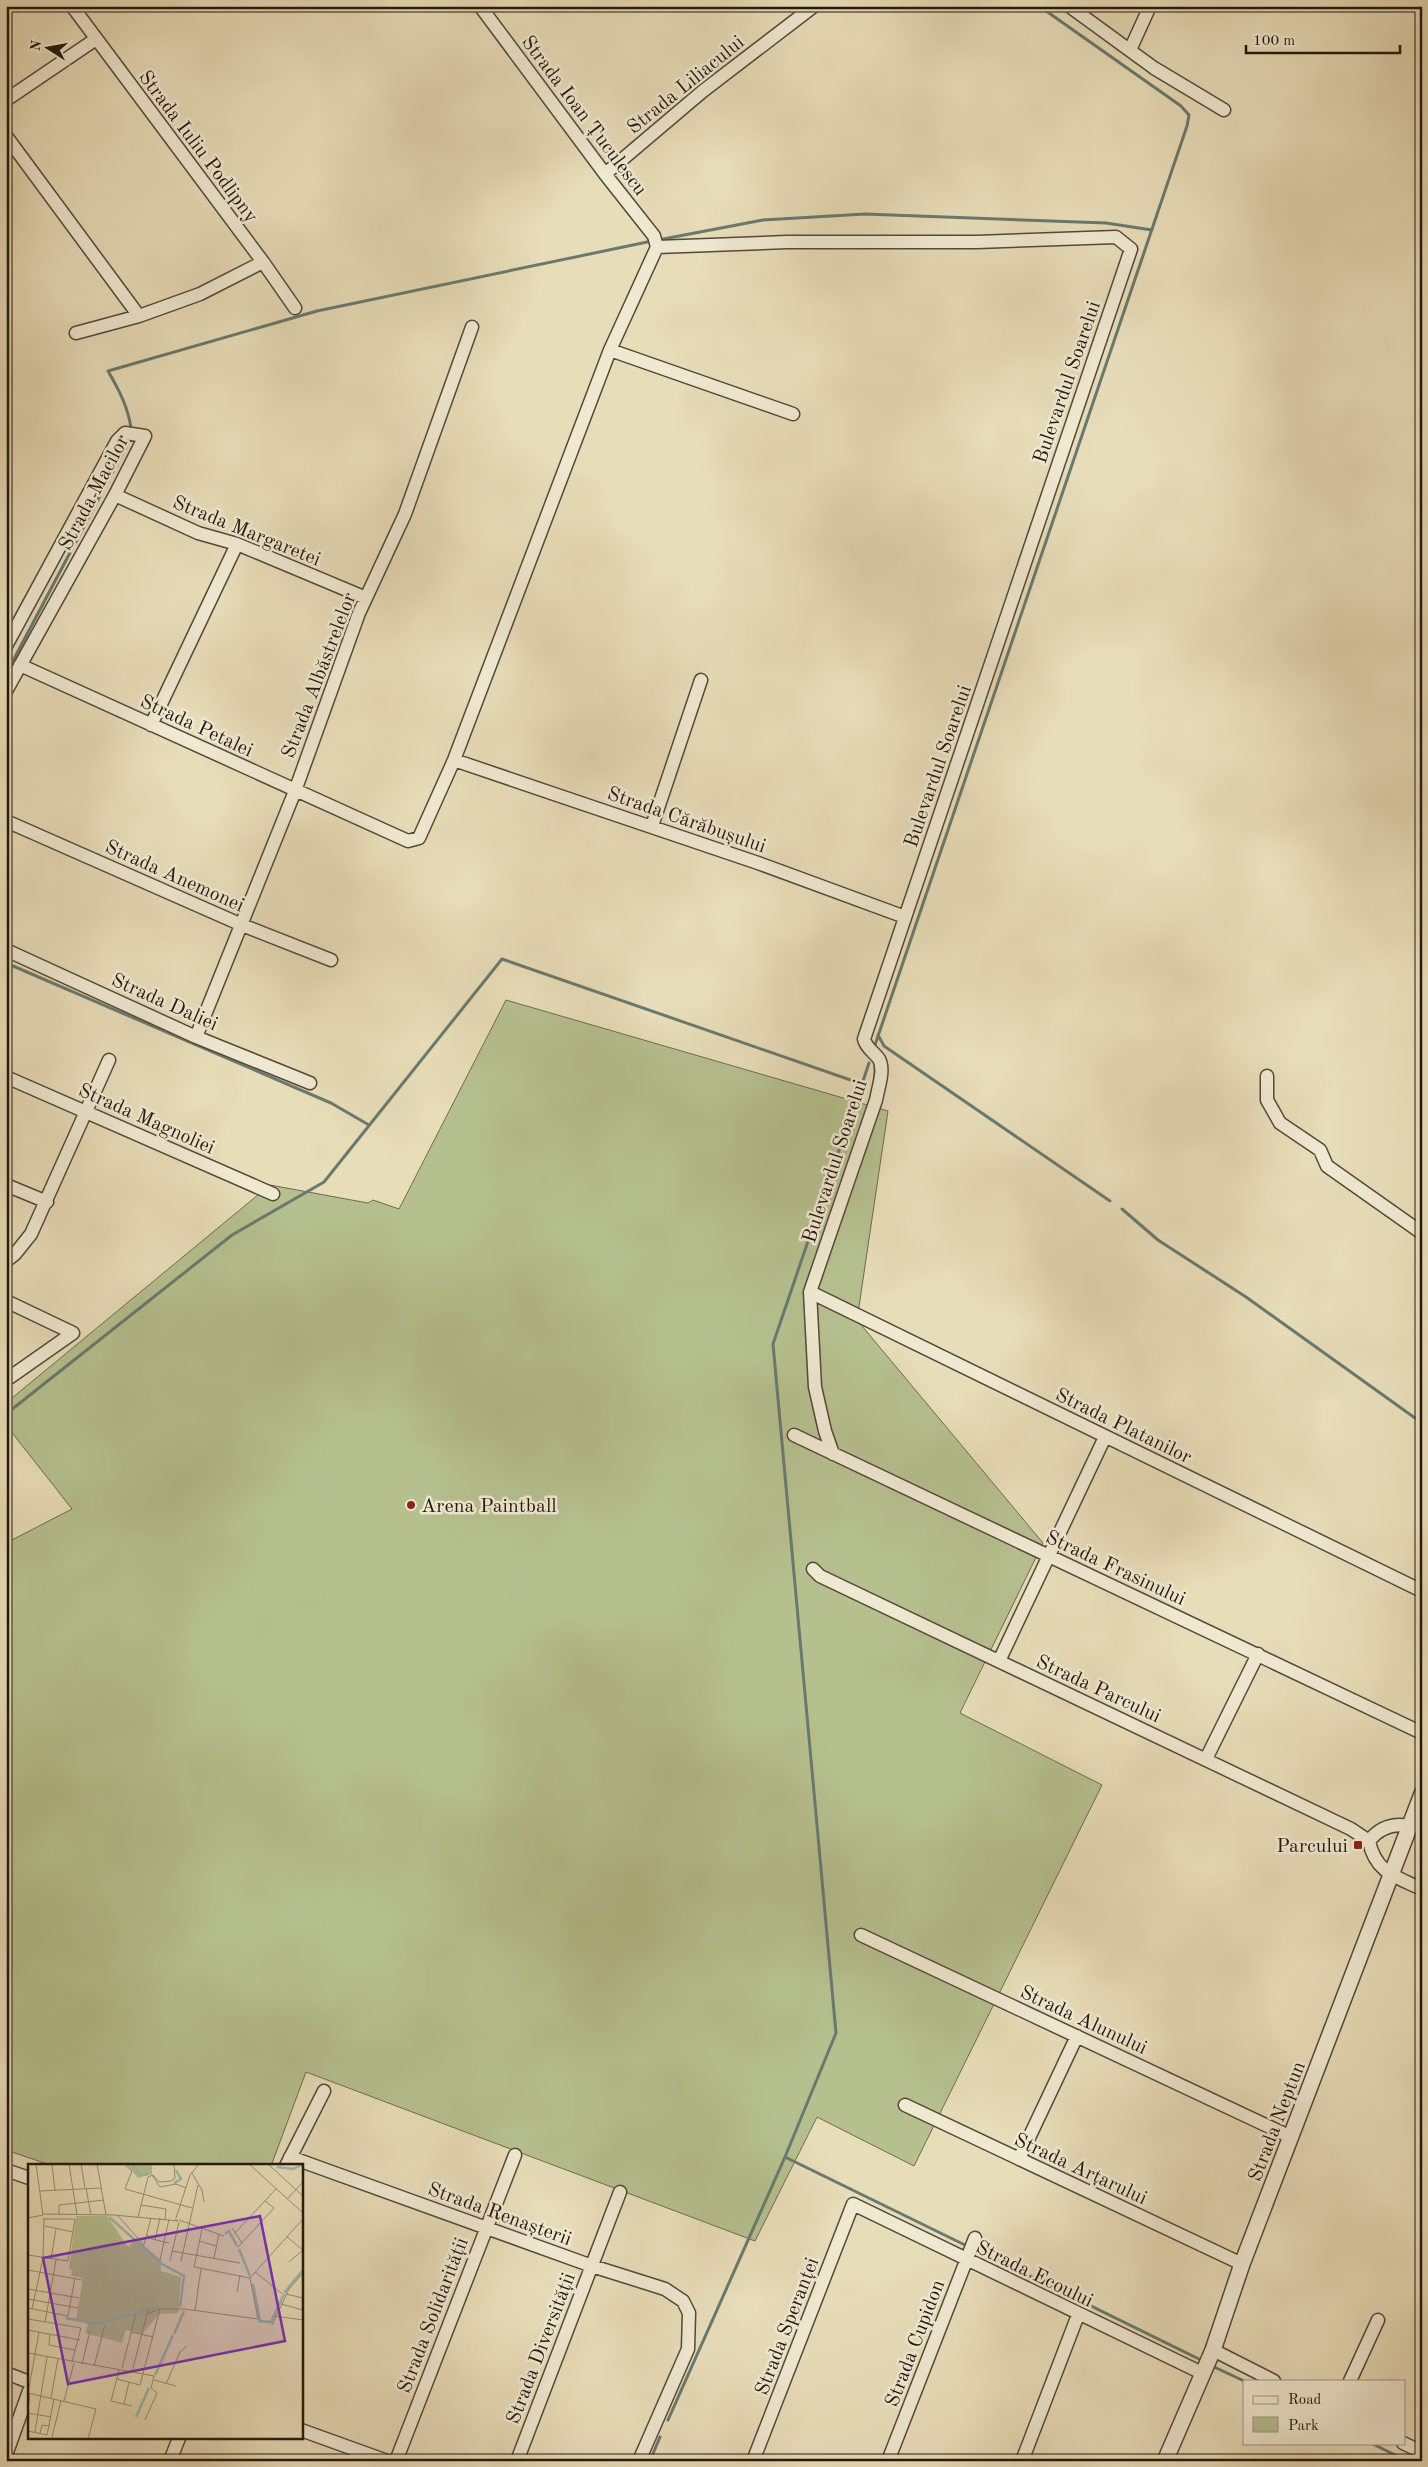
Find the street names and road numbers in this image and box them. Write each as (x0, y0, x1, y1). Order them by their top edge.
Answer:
street label: Strada Ioan Țuculescu (517, 33, 650, 200)
street label: Strada Liliacului (624, 33, 748, 139)
street label: Strada Iuliu Podlipny (134, 67, 261, 227)
street label: Bulevardul Soarelui (1031, 299, 1105, 466)
street label: Strada Macilor (56, 432, 134, 554)
street label: Strada Margaretei (169, 493, 323, 571)
street label: Strada Albăstrelelor (279, 590, 361, 761)
street label: Bulevardul Soarelui (902, 683, 976, 850)
street label: Strada Petalei (137, 692, 256, 762)
street label: Strada Cărăbușului (604, 784, 768, 857)
street label: Strada Anemonei (102, 837, 247, 916)
street label: Strada Daliei (108, 970, 220, 1035)
street label: Bulevardul Soarelui (800, 1078, 872, 1246)
street label: Strada Magnoliei (75, 1081, 217, 1159)
street label: Strada Platanilor (1052, 1385, 1194, 1468)
street label: Strada Frasinului (1042, 1528, 1188, 1610)
street label: Strada Parcului (1033, 1652, 1164, 1727)
street label: Strada Alunului (1017, 1983, 1150, 2059)
street label: Strada Neptun (1246, 2059, 1310, 2185)
street label: Strada Arțarului (1011, 2130, 1150, 2209)
street label: Strada Renașterii (425, 2180, 574, 2250)
street label: Strada Solidarității (395, 2235, 473, 2396)
street label: Strada Ecoului (972, 2238, 1096, 2312)
street label: Strada Speranței (752, 2255, 823, 2398)
street label: Strada Diversității (504, 2270, 580, 2427)
street label: Strada Cupidon (882, 2277, 949, 2410)

